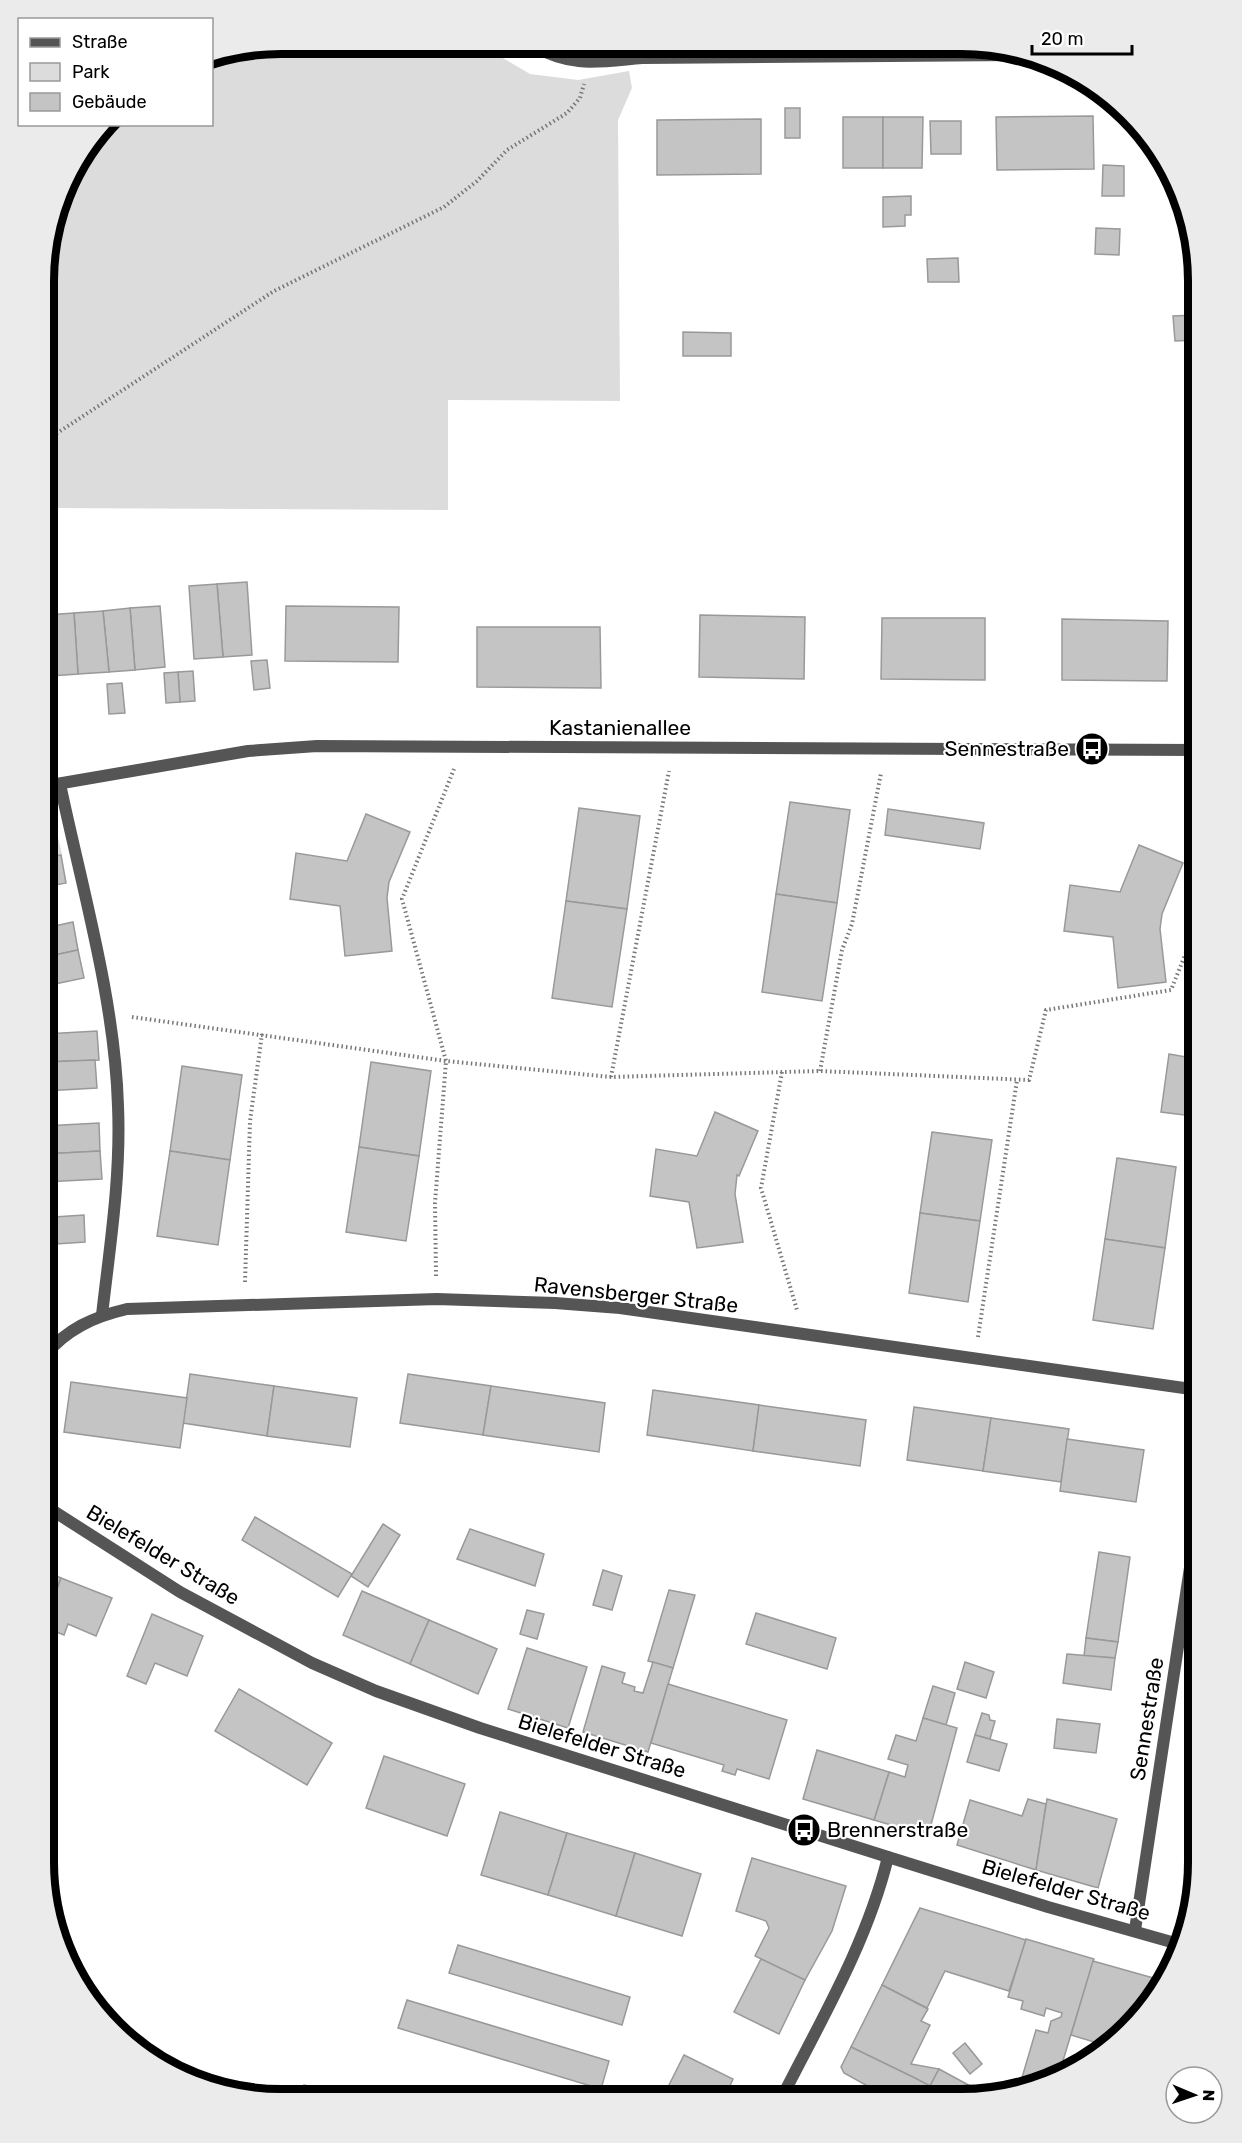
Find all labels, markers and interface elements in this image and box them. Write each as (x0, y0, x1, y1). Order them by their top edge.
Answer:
legend (18, 18, 213, 126)
scale bar (1032, 18, 1132, 56)
text: 20 m (1041, 28, 1083, 50)
text: Straße (72, 31, 128, 53)
text: Park (72, 61, 110, 83)
text: Gebäude (72, 91, 147, 113)
street label: Kastanienallee (549, 715, 691, 740)
bus stop icon: Sennestraße (1074, 731, 1110, 767)
place label: Sennestraße (945, 736, 1069, 761)
street label: Ravensberger Straße (533, 1271, 739, 1318)
street label: Bielefelder Straße (82, 1499, 244, 1610)
street label: Sennestraße (1124, 1655, 1169, 1782)
street label: Bielefelder Straße (515, 1708, 689, 1783)
bus stop icon: Brennerstraße (786, 1812, 822, 1848)
place label: Brennerstraße (827, 1817, 968, 1842)
street label: Bielefelder Straße (979, 1854, 1153, 1926)
north arrow (1164, 2065, 1224, 2125)
text: N (1199, 2089, 1218, 2102)

